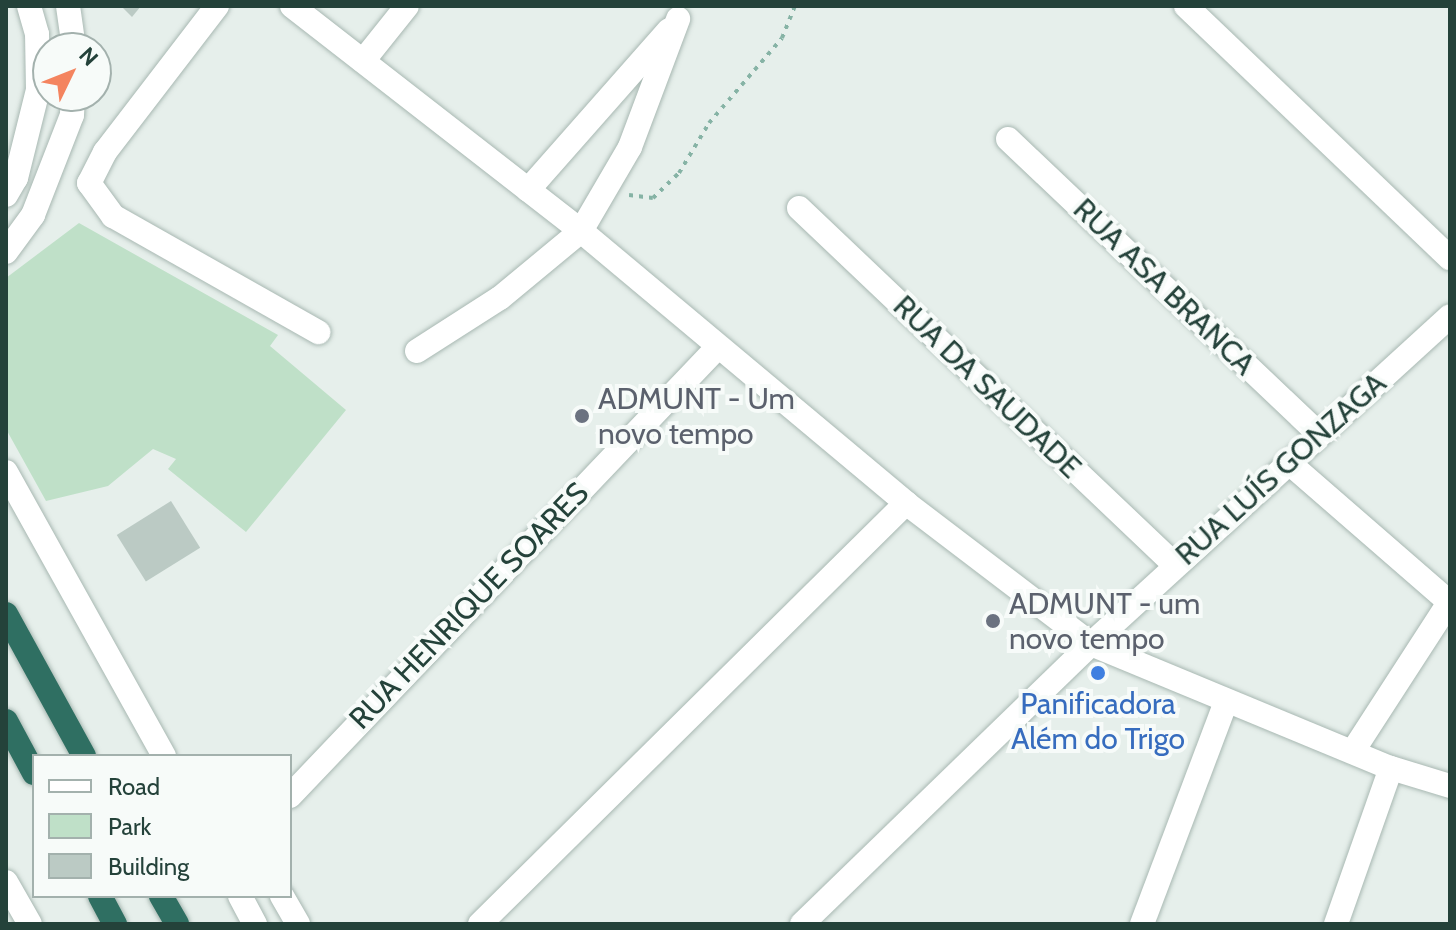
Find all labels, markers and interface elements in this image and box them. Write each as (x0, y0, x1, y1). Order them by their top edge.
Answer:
north arrow (32, 32, 112, 112)
text: N (73, 42, 104, 72)
street label: RUA ASA BRANCA (1066, 191, 1262, 383)
street label: RUA DA SAUDADE (886, 288, 1088, 486)
street label: RUA LUÍS GONZAGA (1169, 365, 1393, 573)
place label: ADMUNT - Um novo tempo (598, 381, 795, 452)
marker: ADMUNT - Um novo tempo (573, 407, 591, 425)
street label: RUA HENRIQUE SOARES (342, 475, 596, 737)
place label: ADMUNT - um novo tempo (1009, 586, 1200, 656)
marker: ADMUNT - um novo tempo (984, 612, 1002, 630)
marker: Panificadora Além do Trigo (1089, 664, 1107, 682)
place label: Panificadora Além do Trigo (1011, 686, 1185, 756)
legend (32, 754, 292, 898)
text: Road (108, 772, 160, 801)
text: Park (108, 812, 151, 841)
text: Building (108, 852, 189, 881)

